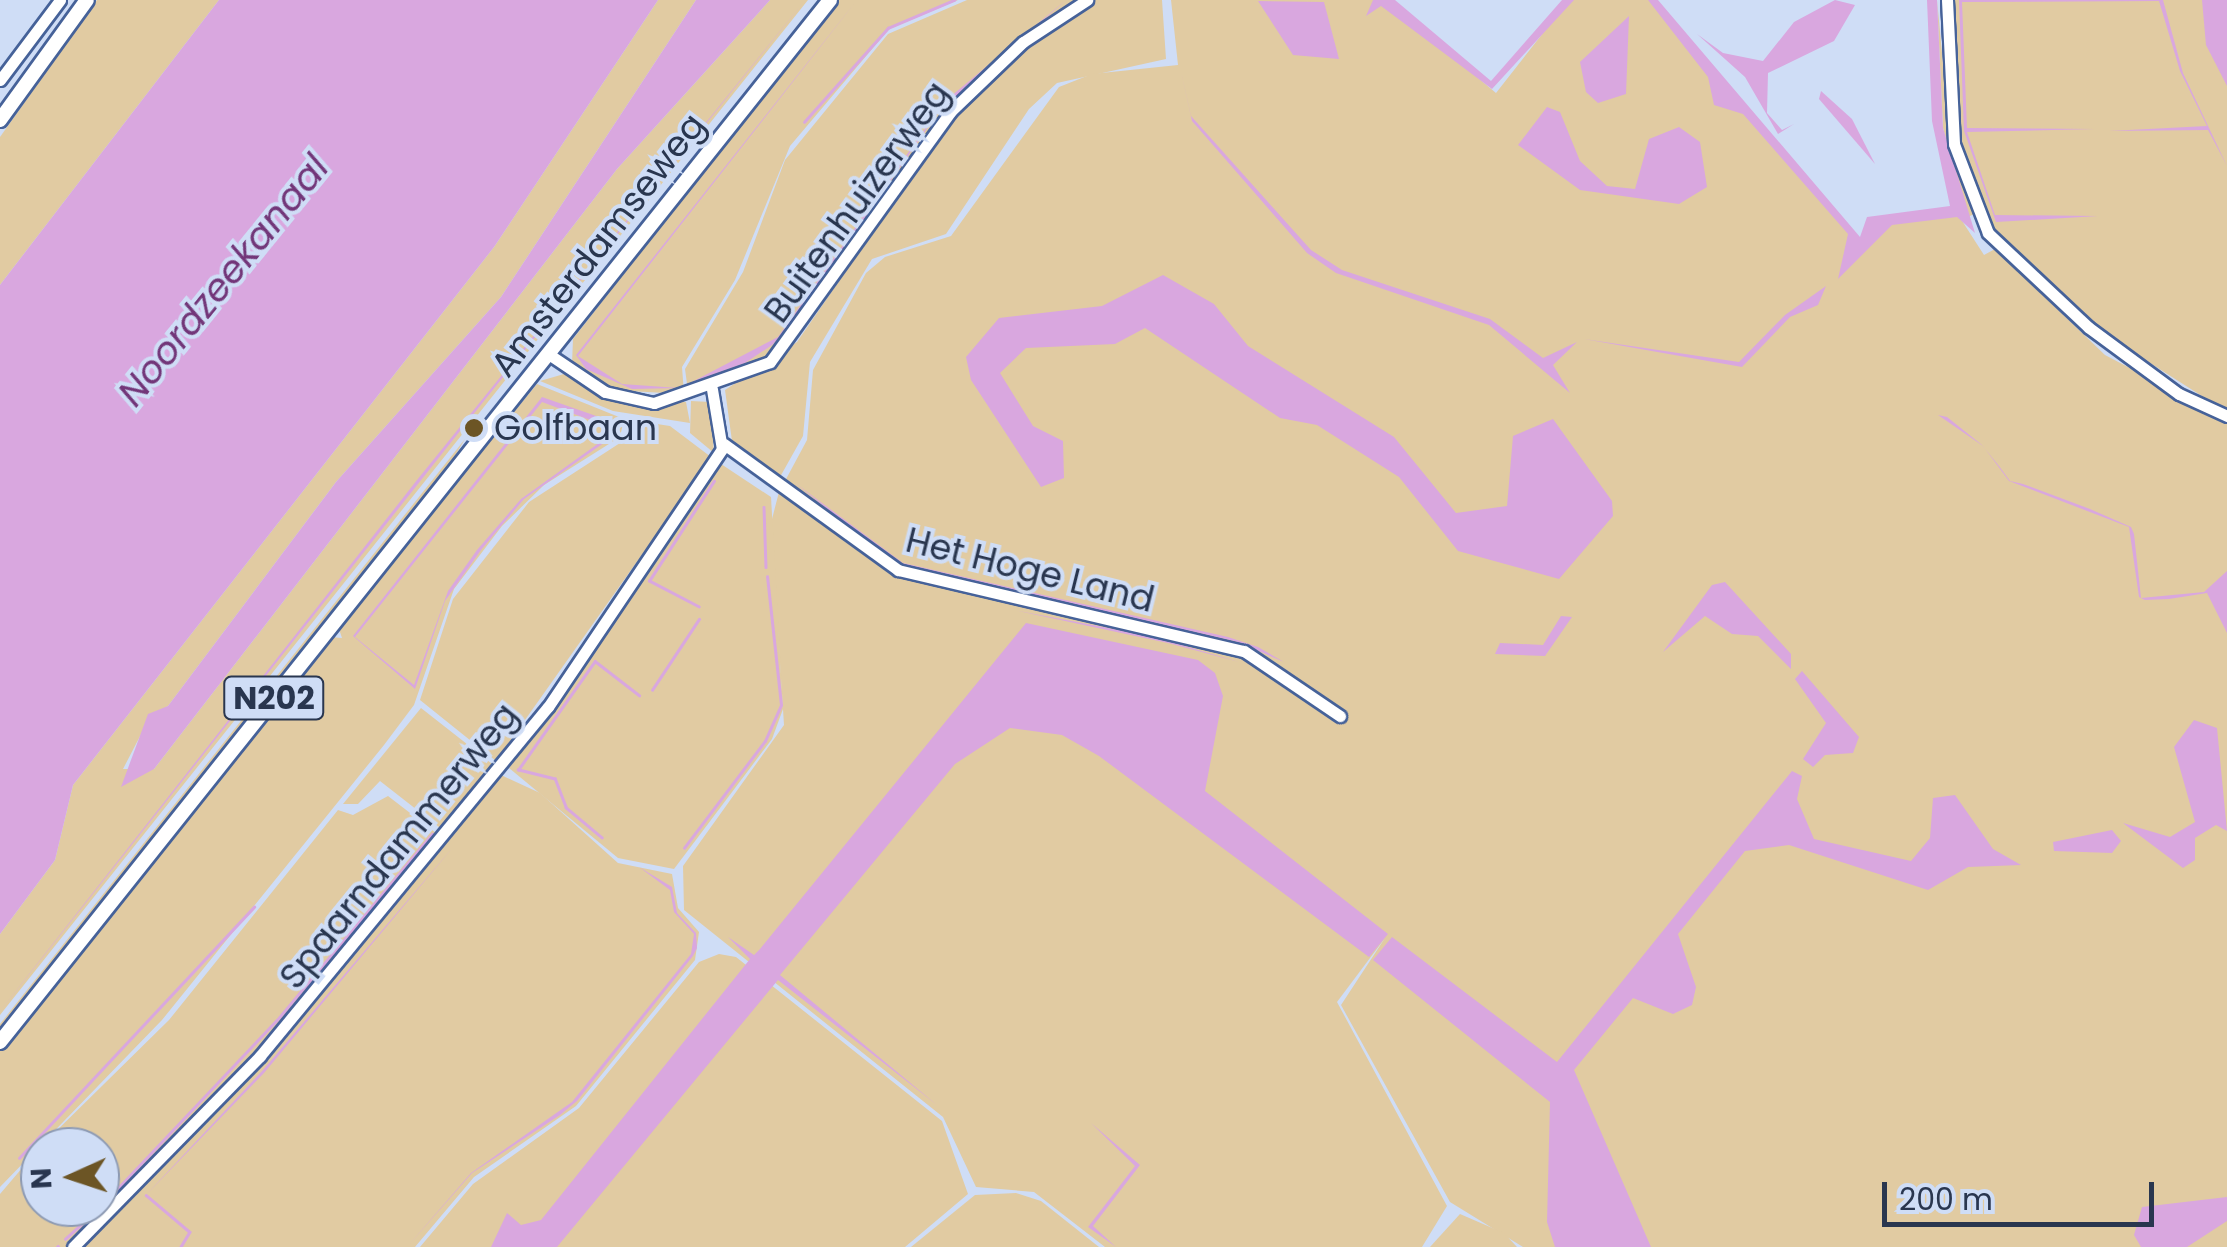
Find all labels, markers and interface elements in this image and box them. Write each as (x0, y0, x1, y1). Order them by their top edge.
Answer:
street label: Buitenhuizerweg (756, 73, 958, 331)
street label: Amsterdamseweg (482, 105, 714, 385)
water label: Noordzeekanaal (108, 145, 338, 415)
place label: Golfbaan (494, 407, 657, 449)
marker: Golfbaan (463, 417, 485, 439)
street label: Het Hoge Land (902, 519, 1158, 621)
road number: N202 (222, 671, 326, 725)
street label: Spaarndammerweg (271, 695, 527, 997)
north arrow (20, 1127, 120, 1227)
scale bar (1887, 1162, 2160, 1224)
text: N (22, 1167, 62, 1190)
text: 200 m (1899, 1178, 1993, 1221)

